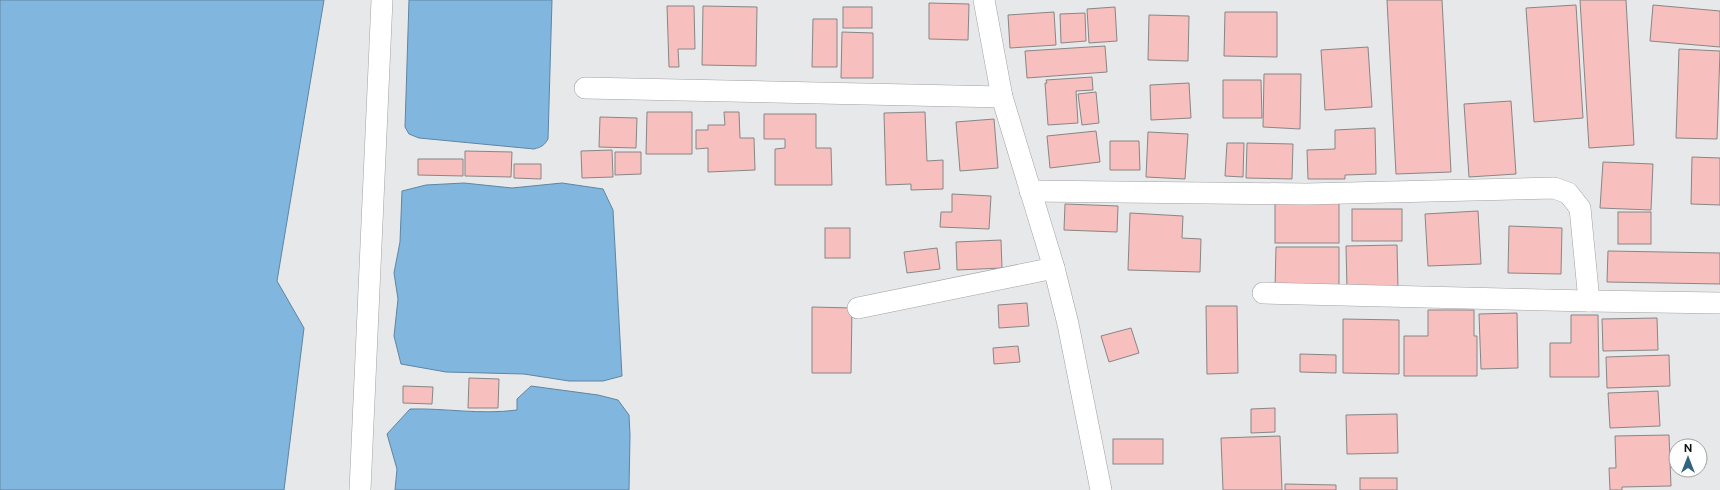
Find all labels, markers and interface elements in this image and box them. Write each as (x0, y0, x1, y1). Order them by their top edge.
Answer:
north arrow (1668, 438, 1708, 478)
text: N (1684, 442, 1692, 454)

